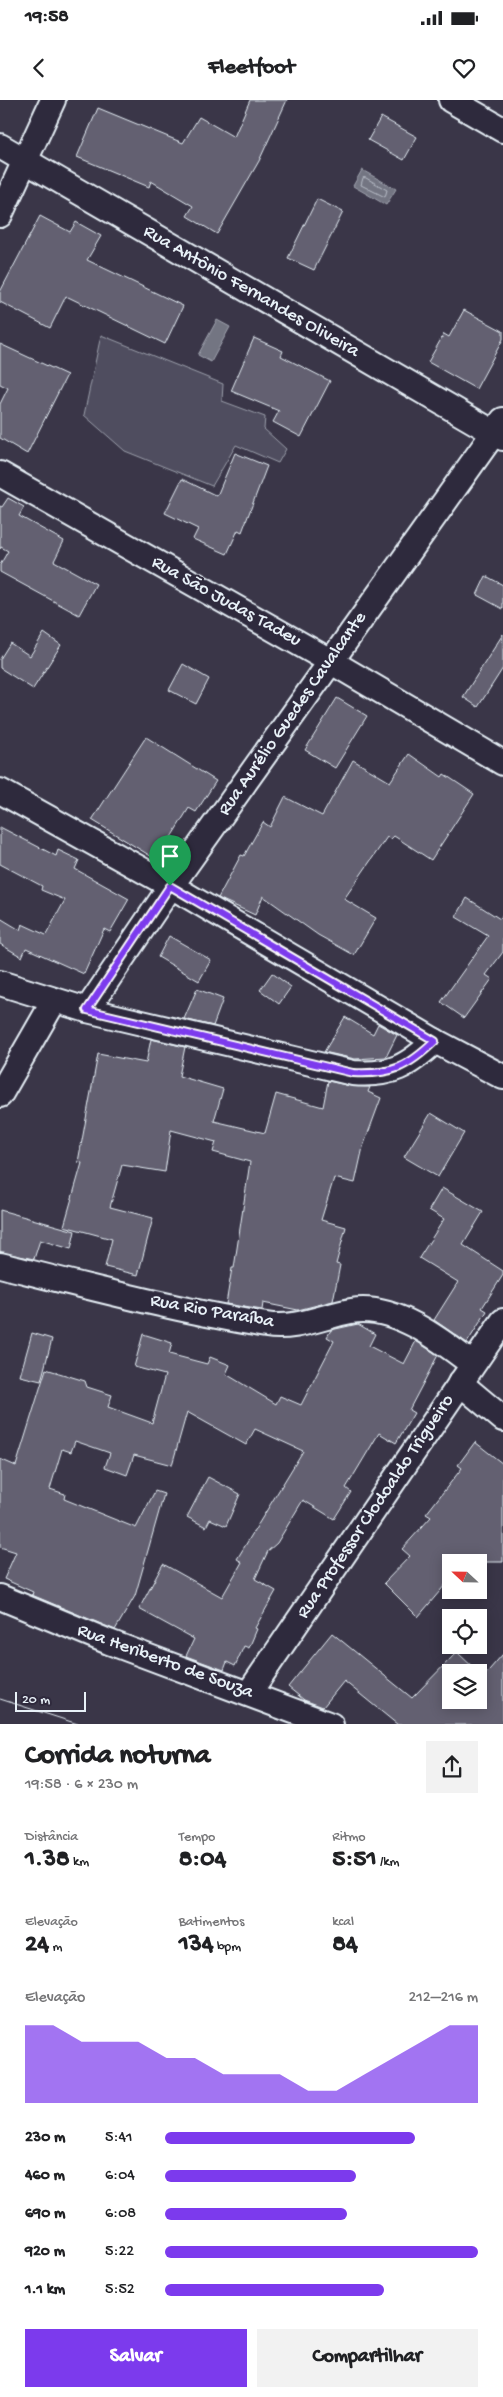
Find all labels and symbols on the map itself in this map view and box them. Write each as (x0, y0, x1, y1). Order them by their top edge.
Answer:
street label: Rua Antônio Fernandes Oliveira (139, 221, 364, 364)
street label: Rua São Judas Tadeu (147, 551, 305, 653)
street label: Rua Aurélio Guedes Cavalcante (214, 607, 372, 821)
pin (149, 835, 191, 886)
street label: Rua Rio Paraíba (148, 1290, 277, 1334)
street label: Rua Professor Clodoaldo Trigueiro (292, 1390, 460, 1624)
north arrow (442, 1554, 488, 1599)
street label: Rua Heriberto de Souza (74, 1619, 258, 1705)
scale bar (15, 1690, 86, 1713)

